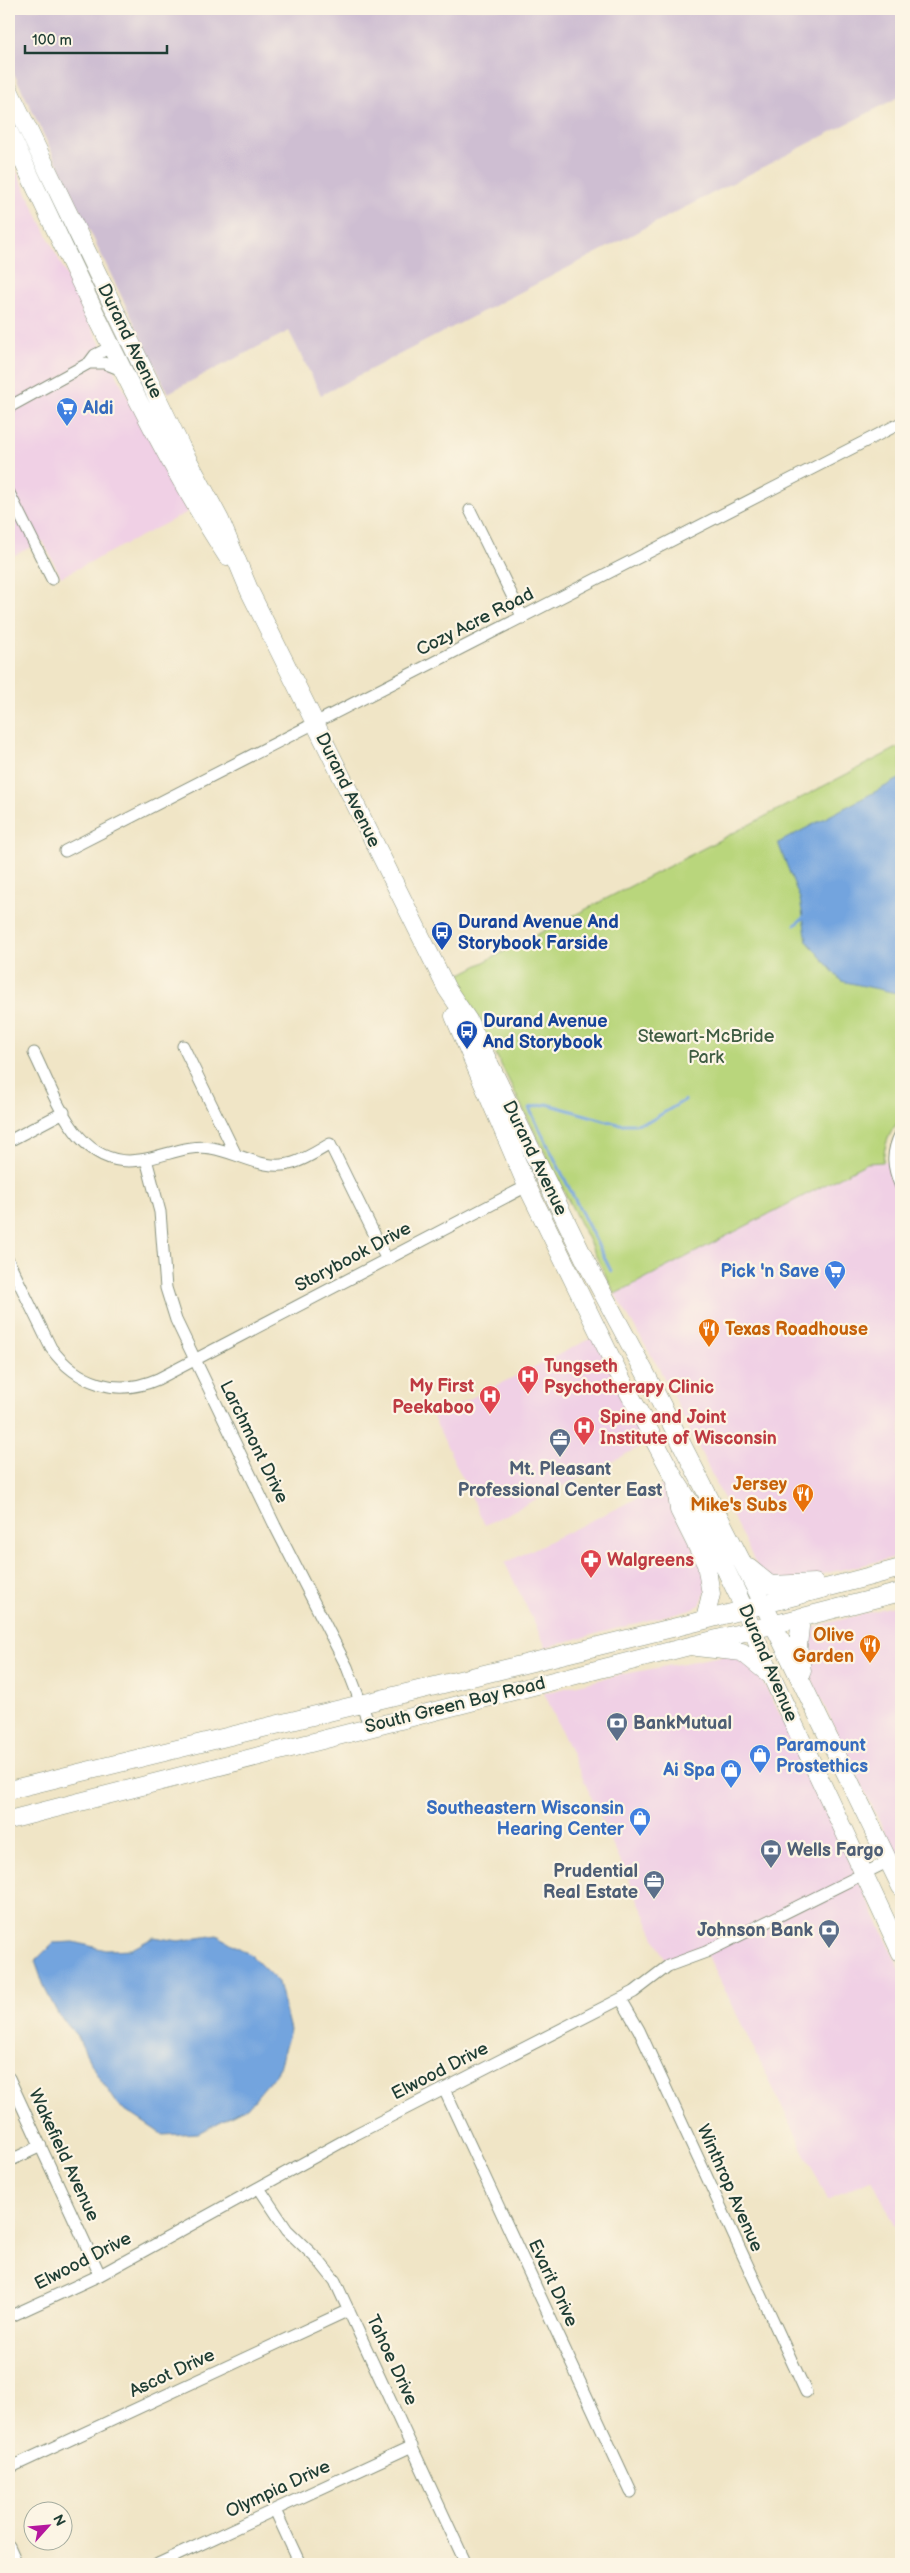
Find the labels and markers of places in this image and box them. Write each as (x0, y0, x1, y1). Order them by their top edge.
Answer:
supermarket icon: Aldi (55, 396, 79, 427)
place label: Aldi (82, 398, 113, 419)
place label: Durand Avenue And Storybook Farside (458, 912, 619, 954)
bus stop icon: Durand Avenue And Storybook Farside (430, 920, 454, 951)
place label: Durand Avenue And Storybook (482, 1011, 608, 1053)
bus stop icon: Durand Avenue And Storybook (455, 1019, 479, 1050)
supermarket icon: Pick 'n Save (823, 1259, 847, 1290)
place label: Pick 'n Save (720, 1261, 819, 1282)
restaurant icon: Texas Roadhouse (697, 1317, 721, 1348)
place label: Texas Roadhouse (725, 1319, 868, 1340)
place label: Tungseth Psychotherapy Clinic (544, 1356, 714, 1398)
hospital icon: Tungseth Psychotherapy Clinic (516, 1364, 540, 1395)
place label: My First Peekaboo (392, 1376, 474, 1418)
hospital icon: My First Peekaboo (478, 1384, 502, 1415)
place label: Spine and Joint Institute of Wisconsin (600, 1407, 777, 1449)
hospital icon: Spine and Joint Institute of Wisconsin (572, 1415, 596, 1446)
office icon: Mt. Pleasant Professional Center East (548, 1427, 572, 1458)
place label: Mt. Pleasant Professional Center East (458, 1459, 662, 1501)
place label: Jersey Mike's Subs (690, 1474, 788, 1516)
restaurant icon: Jersey Mike's Subs (791, 1482, 815, 1513)
pharmacy icon: Walgreens (579, 1548, 603, 1579)
place label: Walgreens (607, 1550, 694, 1571)
place label: Olive Garden (793, 1625, 854, 1667)
restaurant icon: Olive Garden (858, 1633, 882, 1664)
bank icon: BankMutual (605, 1711, 629, 1742)
place label: BankMutual (633, 1713, 732, 1734)
place label: Paramount Prostethics (776, 1735, 868, 1777)
shop icon: Paramount Prostethics (748, 1743, 772, 1774)
shop icon: Ai Spa (719, 1758, 743, 1789)
place label: Ai Spa (662, 1760, 715, 1781)
place label: Southeastern Wisconsin Hearing Center (426, 1798, 625, 1840)
shop icon: Southeastern Wisconsin Hearing Center (628, 1806, 652, 1837)
bank icon: Wells Fargo (759, 1838, 783, 1869)
place label: Wells Fargo (787, 1840, 884, 1861)
place label: Prudential Real Estate (543, 1861, 638, 1903)
office icon: Prudential Real Estate (642, 1869, 666, 1900)
bank icon: Johnson Bank (817, 1918, 841, 1949)
place label: Johnson Bank (697, 1920, 814, 1941)

